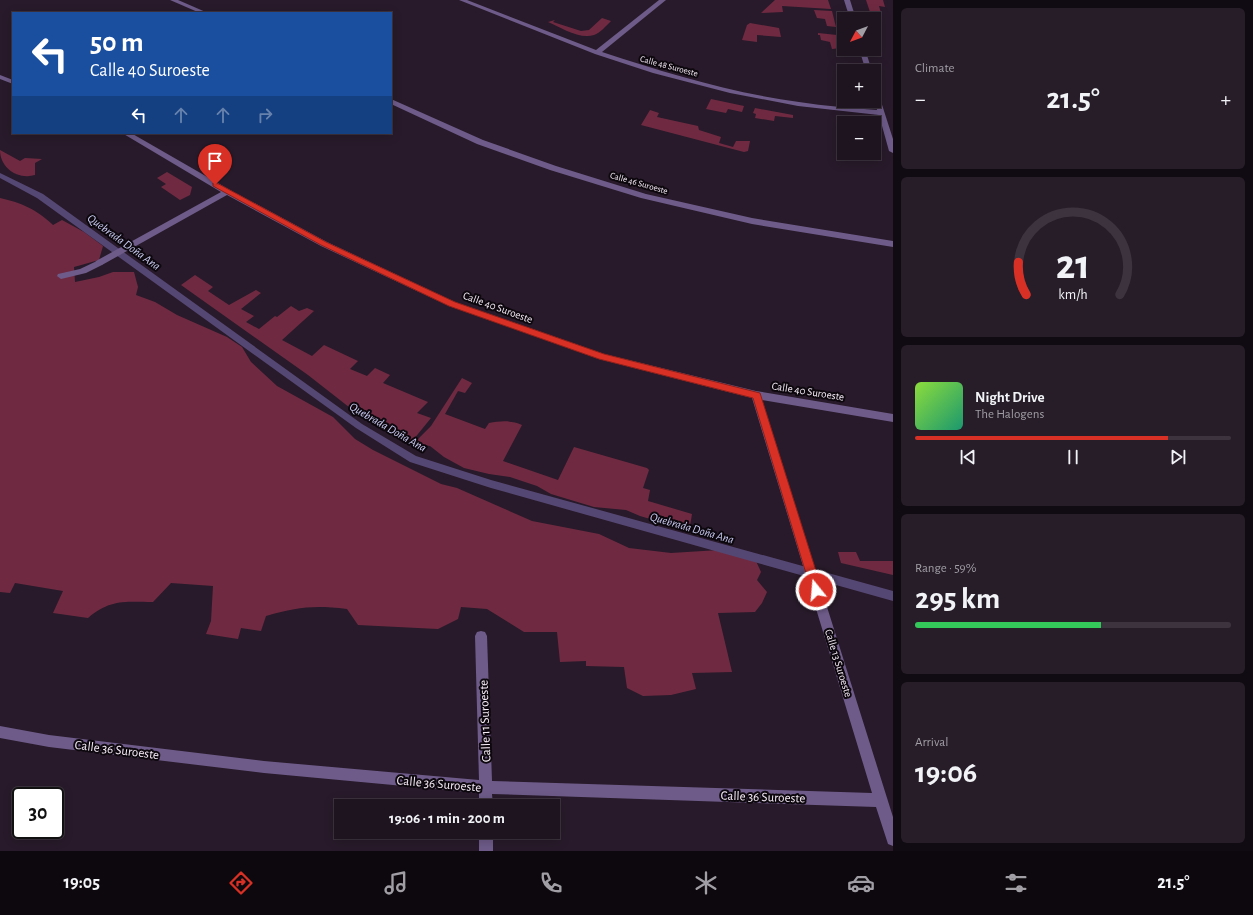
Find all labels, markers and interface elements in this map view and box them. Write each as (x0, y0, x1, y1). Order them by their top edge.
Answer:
north arrow (837, 12, 881, 56)
map controls (837, 12, 881, 160)
icon: left (24, 28, 76, 80)
text: 50 m (90, 29, 144, 57)
street label: Calle 48 Suroeste (639, 54, 699, 79)
text: Calle 40 Suroeste (90, 62, 210, 80)
text: Climate (915, 62, 954, 75)
button: + (837, 64, 881, 108)
text: 21.5° (1046, 84, 1100, 114)
text: − (915, 88, 926, 110)
text: + (1220, 88, 1231, 110)
icon: left (128, 104, 150, 126)
icon: ahead (170, 104, 192, 126)
icon: ahead (212, 104, 234, 126)
icon: right (254, 104, 276, 126)
button: − (837, 116, 881, 160)
pin (198, 144, 232, 185)
icon: arrive (204, 150, 226, 172)
street label: Calle 46 Suroeste (609, 171, 669, 196)
water label: Quebrada Doña Ana (85, 212, 163, 273)
text: 21 (1056, 245, 1090, 286)
text: km/h (1058, 287, 1088, 301)
street label: Calle 40 Suroeste (462, 290, 534, 325)
street label: Calle 40 Suroeste (771, 380, 845, 403)
text: Night Drive (975, 390, 1045, 405)
water label: Quebrada Doña Ana (347, 400, 429, 455)
text: The Halogens (975, 408, 1044, 421)
icon: previous (957, 446, 979, 468)
icon: pause (1062, 446, 1084, 468)
icon: next (1167, 446, 1189, 468)
water label: Quebrada Doña Ana (648, 510, 735, 547)
text: Range · 59% (915, 562, 976, 575)
position arrow (795, 569, 837, 611)
text: 295 km (915, 584, 1000, 614)
street label: Calle 13 Suroeste (823, 628, 854, 698)
street label: Calle 11 Suroeste (478, 680, 493, 762)
text: Arrival (915, 736, 948, 749)
street label: Calle 36 Suroeste (74, 739, 160, 762)
text: 19:06 (915, 758, 977, 788)
street label: Calle 36 Suroeste (396, 774, 482, 795)
speed limit sign: 30 (12, 787, 64, 839)
street label: Calle 36 Suroeste (720, 790, 806, 805)
text: 19:06 · 1 min · 200 m (389, 811, 505, 826)
icon: directions (227, 869, 255, 897)
icon: music (382, 869, 410, 897)
icon: phone (537, 869, 565, 897)
icon: climate (692, 869, 720, 897)
icon: car (847, 869, 875, 897)
icon: filters (1002, 869, 1030, 897)
text: 19:05 (64, 874, 100, 892)
text: 21.5° (1157, 874, 1189, 892)

